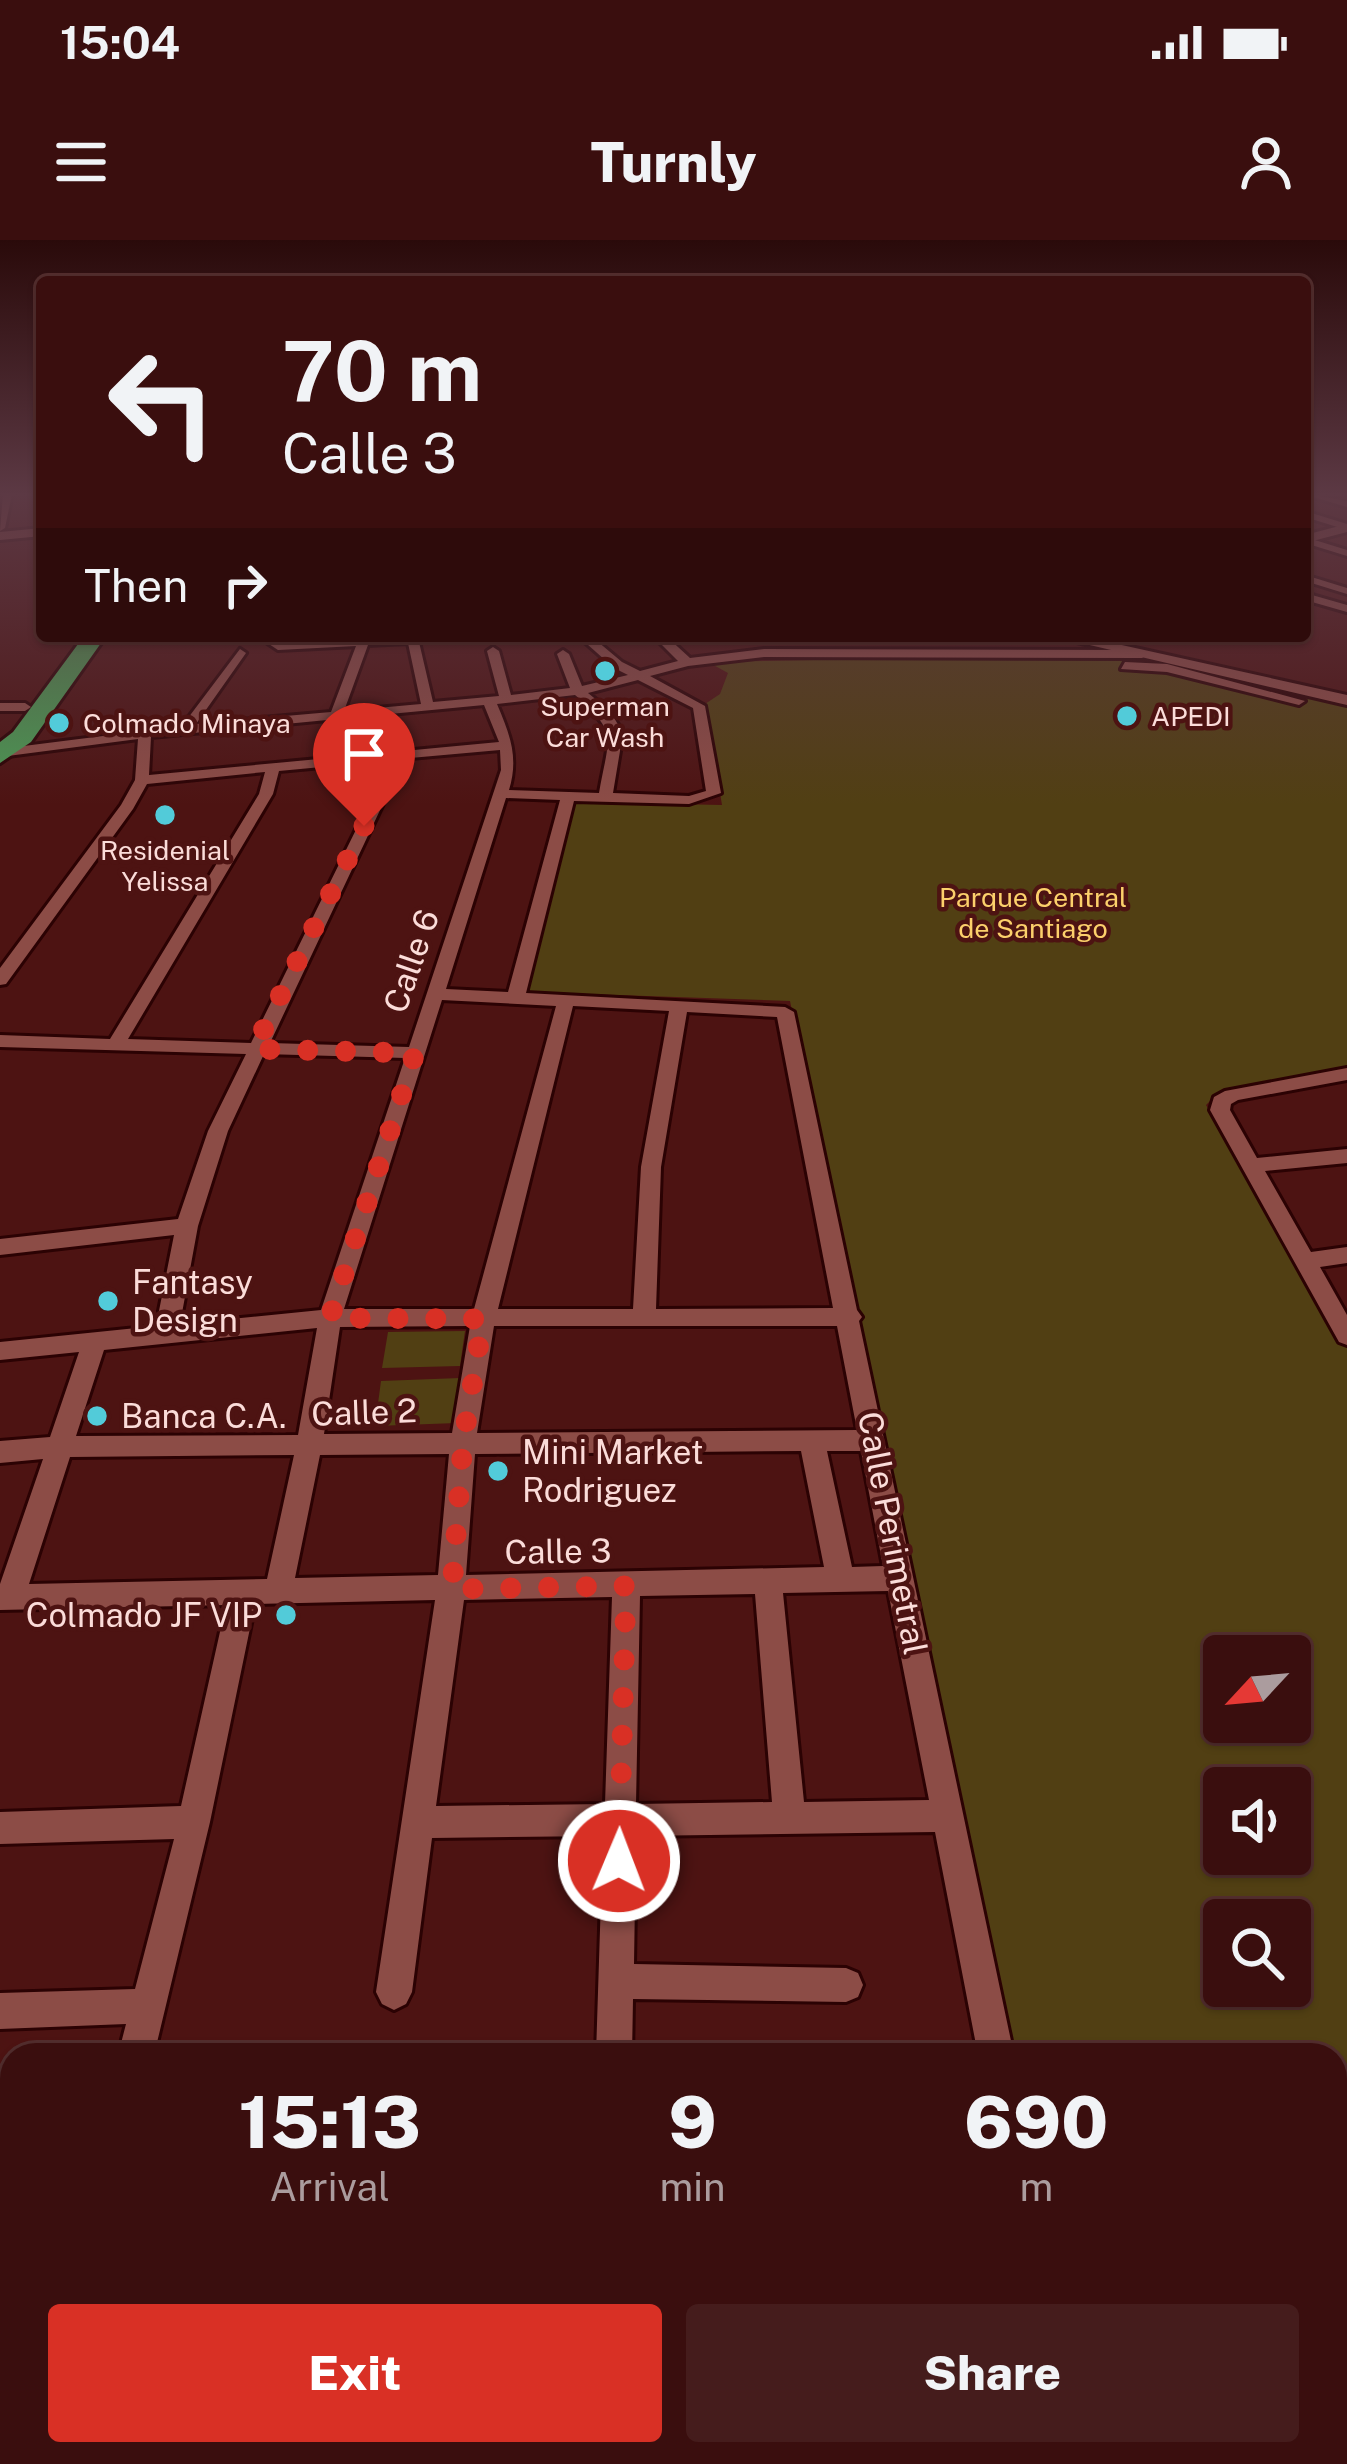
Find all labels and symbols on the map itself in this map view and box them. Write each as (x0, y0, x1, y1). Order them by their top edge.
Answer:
marker: Superman Car Wash (592, 658, 618, 684)
place label: Superman Car Wash (540, 690, 670, 753)
place label: APEDI (1151, 700, 1231, 732)
pin (313, 703, 415, 826)
marker: APEDI (1114, 703, 1140, 729)
place label: Colmado Minaya (83, 707, 291, 739)
marker: Colmado Minaya (46, 710, 72, 736)
marker: Residenial Yelissa (152, 802, 178, 828)
place label: Residenial Yelissa (100, 834, 230, 897)
park label: Parque Central de Santiago (939, 881, 1127, 944)
street label: Calle 6 (376, 904, 446, 1018)
place label: Fantasy Design (132, 1263, 253, 1339)
marker: Fantasy Design (95, 1288, 121, 1314)
street label: Calle 2 (311, 1391, 417, 1433)
place label: Banca C.A. (121, 1397, 286, 1435)
marker: Banca C.A. (84, 1403, 110, 1429)
street label: Calle Perimetral (851, 1408, 935, 1658)
place label: Mini Market Rodriguez (522, 1433, 704, 1509)
marker: Mini Market Rodriguez (485, 1458, 511, 1484)
street label: Calle 3 (504, 1531, 612, 1571)
place label: Colmado JF VIP (26, 1596, 262, 1634)
marker: Colmado JF VIP (273, 1602, 299, 1628)
north arrow (1203, 1635, 1311, 1743)
position arrow (556, 1798, 682, 1924)

